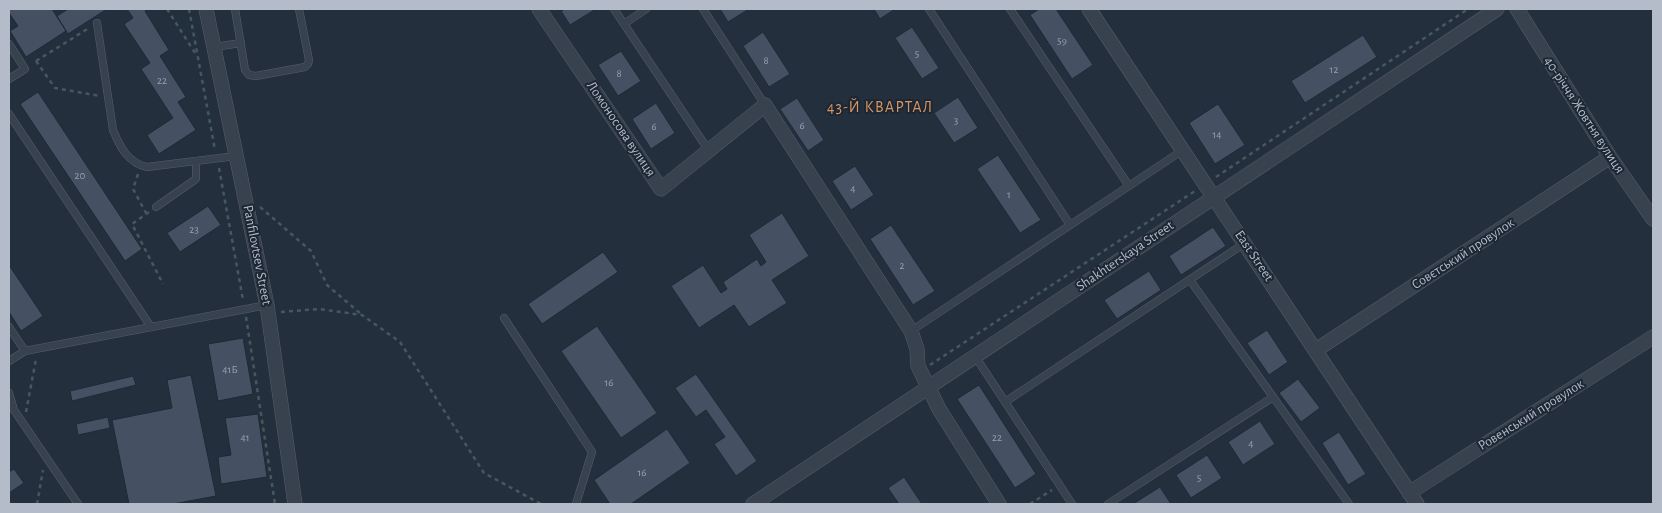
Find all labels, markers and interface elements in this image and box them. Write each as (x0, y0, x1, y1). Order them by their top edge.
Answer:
house number: 59 (1057, 35, 1067, 46)
house number: 5 (915, 48, 920, 59)
street label: 40-річчя Жовтня вулиця (1541, 54, 1627, 176)
house number: 8 (763, 55, 769, 66)
house number: 12 (1330, 64, 1338, 75)
house number: 8 (616, 68, 622, 79)
house number: 22 (157, 75, 167, 86)
street label: Ломоносова вулиця (584, 79, 658, 179)
district label: 43-Й КВАРТАЛ (827, 98, 933, 115)
house number: 3 (954, 115, 959, 126)
house number: 6 (799, 120, 805, 131)
house number: 6 (651, 121, 657, 132)
house number: 14 (1212, 129, 1222, 140)
house number: 20 (75, 170, 86, 181)
house number: 4 (850, 183, 856, 194)
house number: 1 (1007, 189, 1011, 200)
street label: Panfilovtsev Street (240, 204, 274, 307)
street label: Совєтський провулок (1409, 215, 1517, 292)
street label: Shakhterskaya Street (1074, 218, 1177, 294)
house number: 23 (189, 224, 199, 235)
street label: East Street (1232, 228, 1276, 284)
house number: 2 (899, 260, 905, 271)
house number: 41Б (222, 364, 238, 375)
house number: 16 (605, 377, 613, 388)
street label: Ровенський провулок (1476, 377, 1587, 453)
house number: 41 (240, 432, 250, 443)
house number: 22 (992, 432, 1002, 443)
house number: 4 (1248, 438, 1254, 449)
house number: 16 (638, 467, 646, 478)
house number: 5 (1197, 472, 1202, 483)

